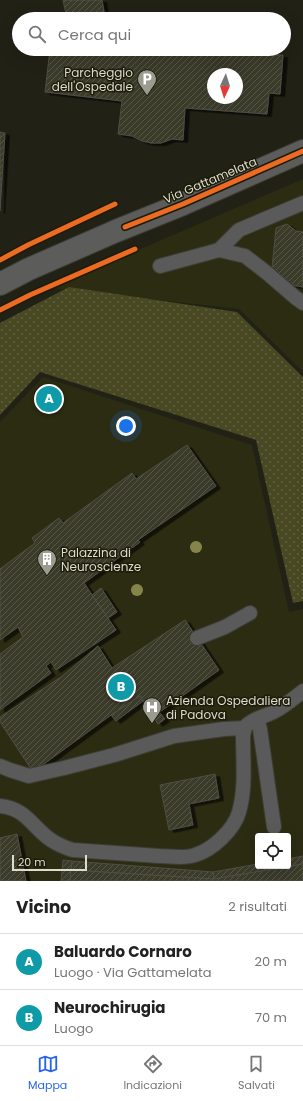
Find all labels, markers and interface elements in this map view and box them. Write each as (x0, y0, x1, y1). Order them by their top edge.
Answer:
search box (12, 12, 291, 56)
icon: search (26, 23, 48, 45)
text: Cerca qui (58, 24, 131, 45)
place label: Parcheggio dell'Ospedale (52, 64, 133, 95)
parking icon: Parcheggio dell'Ospedale (136, 68, 158, 96)
north arrow (207, 68, 243, 104)
street label: Via Gattamelata (161, 153, 259, 207)
pin: A (36, 384, 62, 414)
your location (116, 416, 136, 436)
place label: Palazzina di Neuroscienze (61, 544, 141, 575)
building icon: Palazzina di Neuroscienze (36, 548, 58, 576)
pin: B (108, 672, 134, 702)
place label: Azienda Ospedaliera di Padova (166, 692, 290, 723)
hospital icon: Azienda Ospedaliera di Padova (141, 696, 163, 724)
map controls (255, 833, 291, 869)
button: locate (255, 833, 291, 869)
scale bar (12, 853, 87, 872)
text: 20 m (18, 854, 46, 870)
text: Vicino (16, 895, 71, 919)
text: 2 risultati (228, 897, 287, 916)
text: Baluardo Cornaro (54, 941, 192, 962)
text: A (24, 952, 34, 971)
text: 20 m (254, 952, 287, 971)
text: Luogo · Via Gattamelata (54, 963, 211, 982)
text: Neurochirugia (54, 997, 166, 1018)
text: B (25, 1008, 33, 1027)
text: 70 m (255, 1008, 287, 1027)
text: Luogo (54, 1019, 93, 1038)
tab: Mappa (28, 1053, 67, 1094)
tab: Indicazioni (123, 1053, 182, 1094)
tab: Salvati (238, 1053, 275, 1094)

